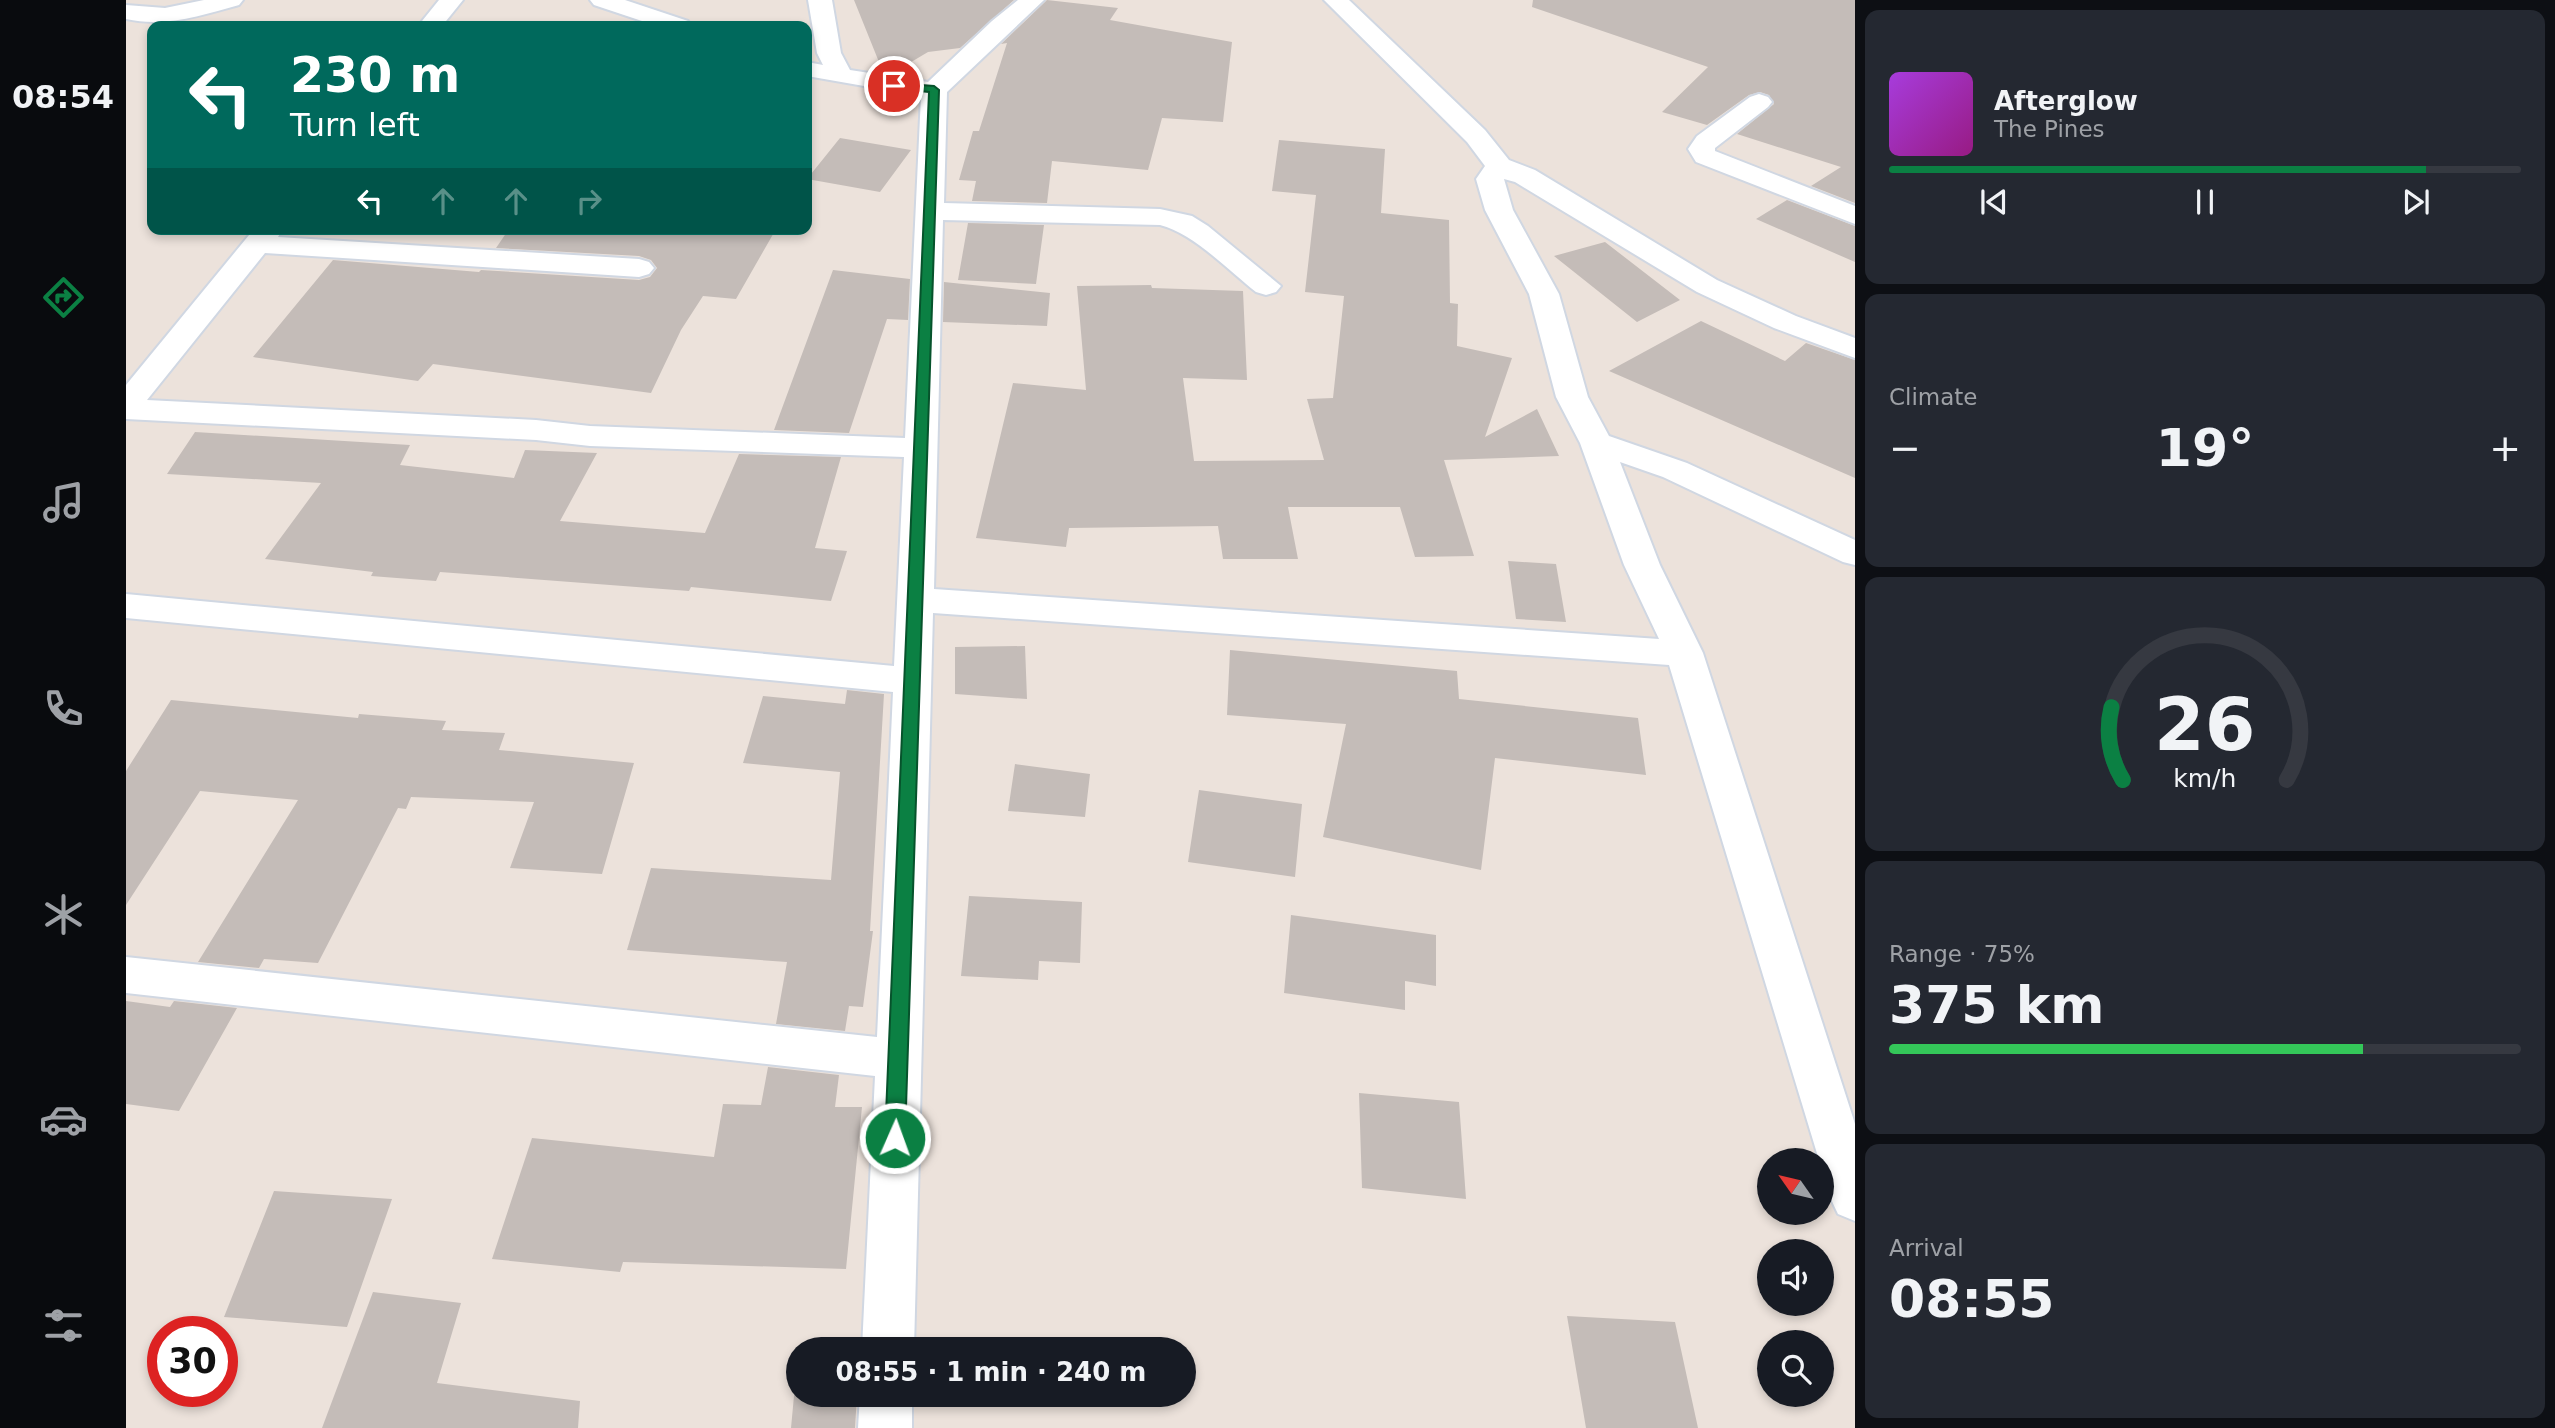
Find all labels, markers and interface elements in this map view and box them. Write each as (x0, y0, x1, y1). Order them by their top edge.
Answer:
text: 230 m (290, 47, 460, 104)
icon: left (175, 49, 266, 140)
pin (864, 56, 924, 116)
icon: arrive (875, 67, 913, 105)
text: 08:54 (12, 78, 114, 116)
text: Afterglow (1994, 86, 2138, 116)
text: Turn left (290, 106, 420, 144)
text: The Pines (1994, 116, 2105, 142)
icon: left (351, 182, 389, 220)
icon: ahead (424, 182, 462, 220)
icon: ahead (497, 182, 535, 220)
icon: right (570, 182, 608, 220)
icon: previous (1975, 183, 2013, 221)
icon: pause (2186, 183, 2224, 221)
icon: next (2397, 183, 2435, 221)
icon: directions (39, 273, 88, 322)
text: Climate (1889, 384, 1978, 410)
text: 19° (2156, 418, 2254, 478)
text: − (1889, 426, 1921, 470)
text: + (2489, 426, 2521, 470)
icon: music (39, 478, 88, 527)
text: 26 (2154, 682, 2256, 767)
icon: phone (39, 684, 88, 733)
text: km/h (2173, 764, 2237, 793)
icon: climate (39, 890, 88, 939)
text: Range · 75% (1889, 941, 2035, 967)
text: 375 km (1889, 975, 2104, 1035)
icon: car (39, 1095, 88, 1144)
position arrow (858, 1101, 932, 1175)
north arrow (1757, 1148, 1834, 1225)
map controls (1757, 1148, 1834, 1407)
text: Arrival (1889, 1235, 1964, 1261)
button: sound (1757, 1239, 1834, 1316)
text: 08:55 (1889, 1269, 2055, 1329)
icon: filters (39, 1301, 88, 1350)
speed limit sign: 30 (147, 1316, 238, 1407)
button: search (1757, 1330, 1834, 1407)
text: 08:55 · 1 min · 240 m (836, 1357, 1146, 1387)

